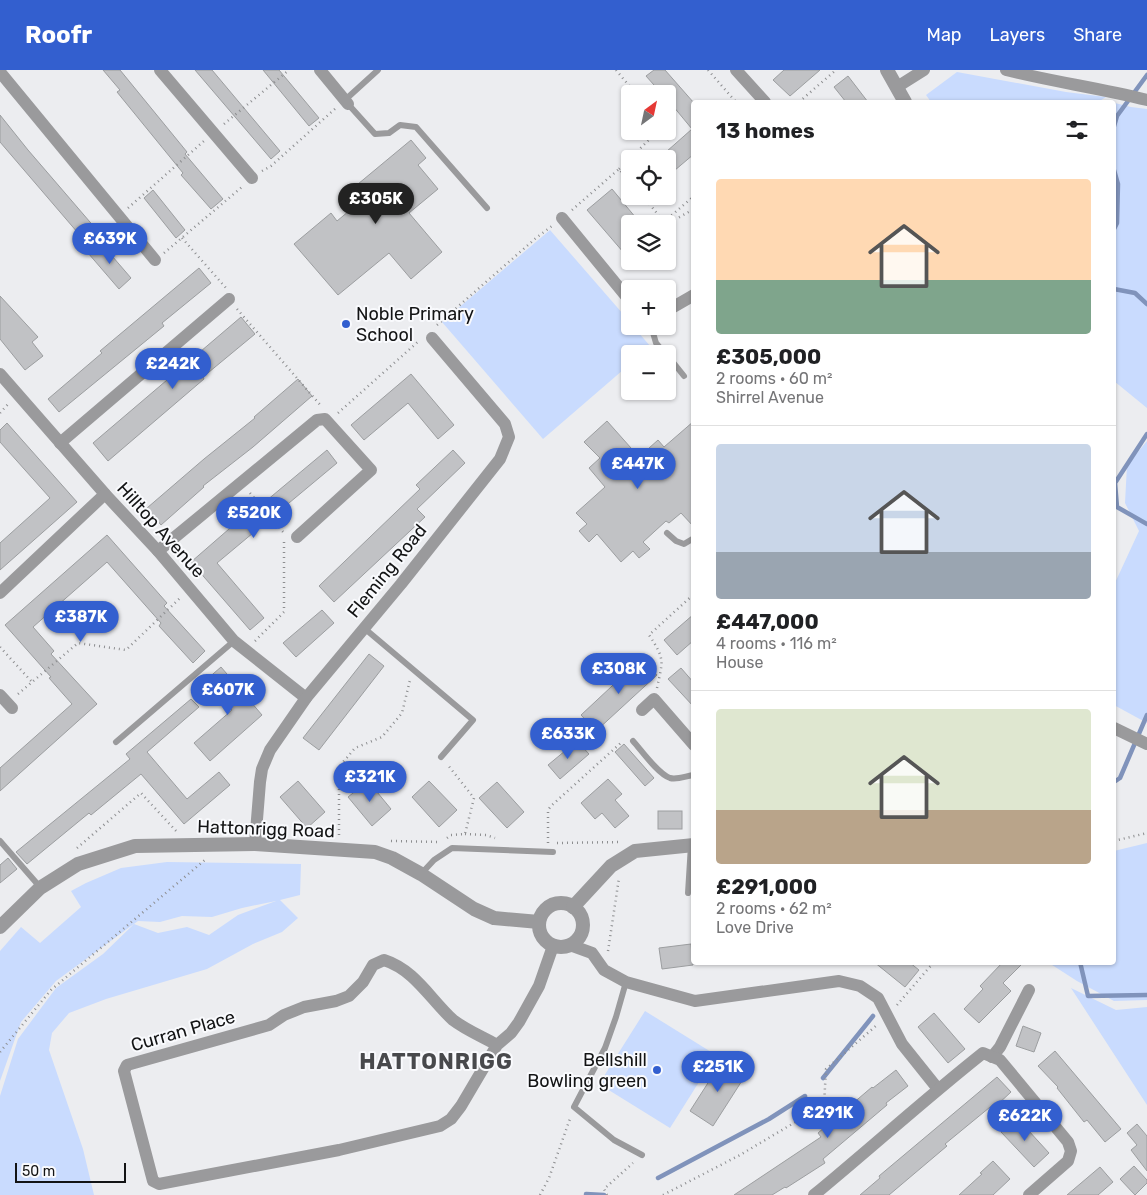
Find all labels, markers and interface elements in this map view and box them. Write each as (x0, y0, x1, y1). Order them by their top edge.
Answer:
text: Roofr (25, 21, 92, 49)
text: Map (927, 24, 962, 46)
text: Layers (990, 24, 1045, 46)
text: Share (1073, 24, 1122, 46)
north arrow (621, 85, 676, 140)
map controls (621, 85, 676, 400)
icon: filters (1063, 116, 1091, 144)
text: 13 homes (716, 118, 815, 143)
button: locate (621, 150, 676, 205)
pin: £305K (341, 182, 411, 225)
text: £305K (349, 189, 403, 208)
icon: home (859, 211, 949, 301)
button: layers (621, 215, 676, 270)
pin: £639K (75, 222, 145, 265)
text: £639K (83, 229, 137, 248)
button: + (621, 280, 676, 335)
place label: Noble Primary School (356, 303, 474, 346)
marker: Noble Primary School (340, 318, 352, 330)
text: £305,000 (716, 344, 821, 369)
button: − (621, 345, 676, 400)
pin: £242K (138, 348, 208, 390)
text: £242K (146, 354, 200, 373)
text: 2 rooms · 60 m² (716, 369, 833, 388)
text: Shirrel Avenue (716, 388, 824, 407)
pin: £447K (603, 448, 673, 490)
text: £447K (612, 454, 664, 473)
icon: home (859, 477, 949, 567)
street label: Hilltop Avenue (112, 478, 210, 582)
pin: £520K (219, 496, 289, 539)
text: £520K (227, 503, 281, 522)
street label: Fleming Road (343, 520, 431, 622)
pin: £387K (46, 600, 116, 643)
text: £387K (55, 607, 107, 626)
text: £447,000 (716, 609, 819, 634)
text: 4 rooms · 116 m² (716, 634, 837, 653)
pin: £308K (584, 652, 654, 695)
text: House (716, 653, 763, 672)
text: £308K (592, 659, 646, 678)
pin: £607K (193, 674, 263, 716)
text: £607K (202, 680, 254, 699)
pin: £633K (533, 718, 603, 760)
text: £633K (541, 724, 595, 743)
icon: home (859, 742, 949, 832)
pin: £321K (335, 760, 405, 803)
text: £321K (344, 767, 396, 786)
street label: Hattonrigg Road (197, 816, 335, 842)
text: £291,000 (716, 874, 817, 899)
text: 2 rooms · 62 m² (716, 899, 832, 918)
text: Love Drive (716, 918, 794, 937)
street label: Curran Place (128, 1006, 238, 1056)
district label: HATTONRIGG (359, 1048, 513, 1075)
place label: Bellshill Bowling green (527, 1049, 647, 1092)
pin: £251K (683, 1050, 753, 1093)
text: £251K (693, 1057, 743, 1076)
marker: Bellshill Bowling green (651, 1064, 663, 1076)
pin: £291K (793, 1096, 863, 1139)
pin: £622K (990, 1100, 1060, 1142)
text: £291K (803, 1103, 853, 1122)
text: £622K (998, 1106, 1052, 1125)
scale bar (15, 1160, 126, 1183)
text: 50 m (22, 1163, 55, 1180)

